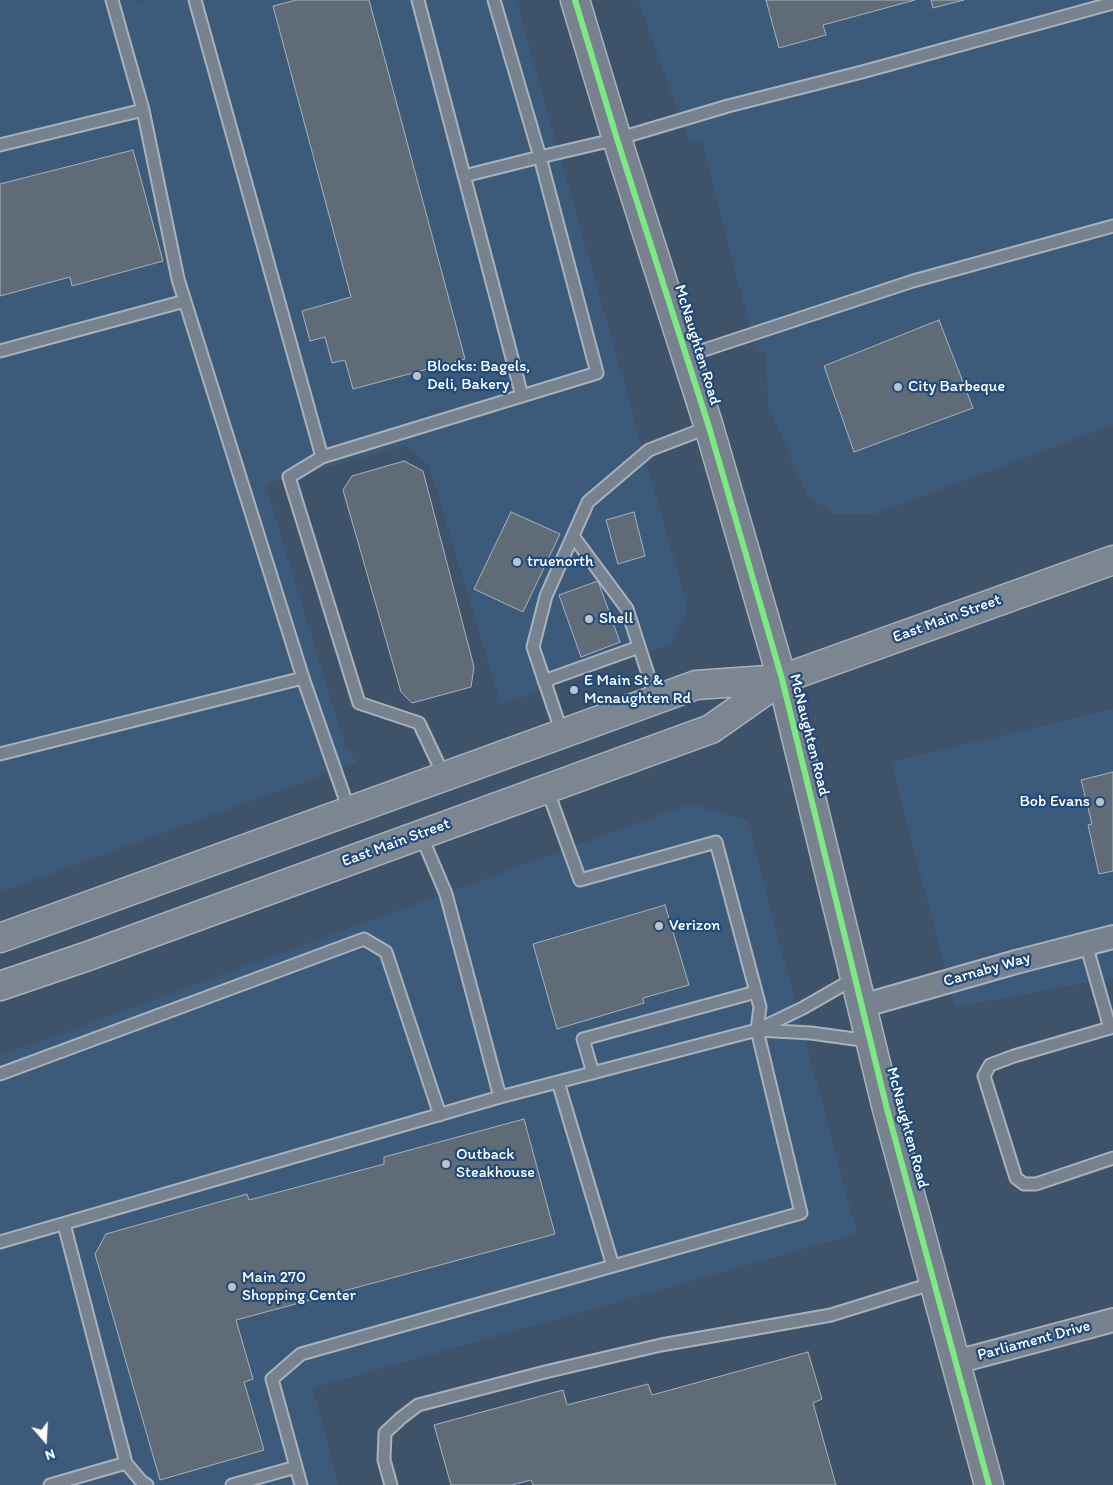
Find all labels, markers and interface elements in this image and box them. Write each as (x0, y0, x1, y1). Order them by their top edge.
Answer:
street label: McNaughten Road (670, 282, 724, 408)
place label: Blocks: Bagels, Deli, Bakery (427, 357, 530, 395)
marker: Blocks: Bagels, Deli, Bakery (411, 370, 423, 382)
place label: City Barbeque (908, 377, 1005, 397)
marker: City Barbeque (892, 381, 904, 393)
place label: truenorth (527, 552, 594, 572)
marker: truenorth (511, 556, 523, 568)
street label: East Main Street (890, 591, 1004, 647)
place label: Shell (599, 609, 633, 629)
marker: Shell (583, 613, 595, 625)
place label: E Main St & Mcnaughten Rd (584, 671, 691, 709)
street label: McNaughten Road (785, 672, 833, 798)
marker: E Main St & Mcnaughten Rd (568, 684, 580, 696)
place label: Bob Evans (1020, 792, 1090, 812)
marker: Bob Evans (1094, 796, 1106, 808)
street label: East Main Street (339, 815, 453, 871)
place label: Verizon (669, 916, 720, 936)
marker: Verizon (653, 920, 665, 932)
street label: Carnaby Way (941, 948, 1033, 992)
street label: McNaughten Road (882, 1065, 932, 1191)
place label: Outback Steakhouse (456, 1145, 535, 1183)
marker: Outback Steakhouse (440, 1158, 452, 1170)
place label: Main 270 Shopping Center (242, 1268, 356, 1306)
marker: Main 270 Shopping Center (226, 1281, 238, 1293)
street label: Parliament Drive (975, 1317, 1093, 1365)
north arrow (20, 1415, 70, 1465)
text: N (43, 1445, 57, 1464)

